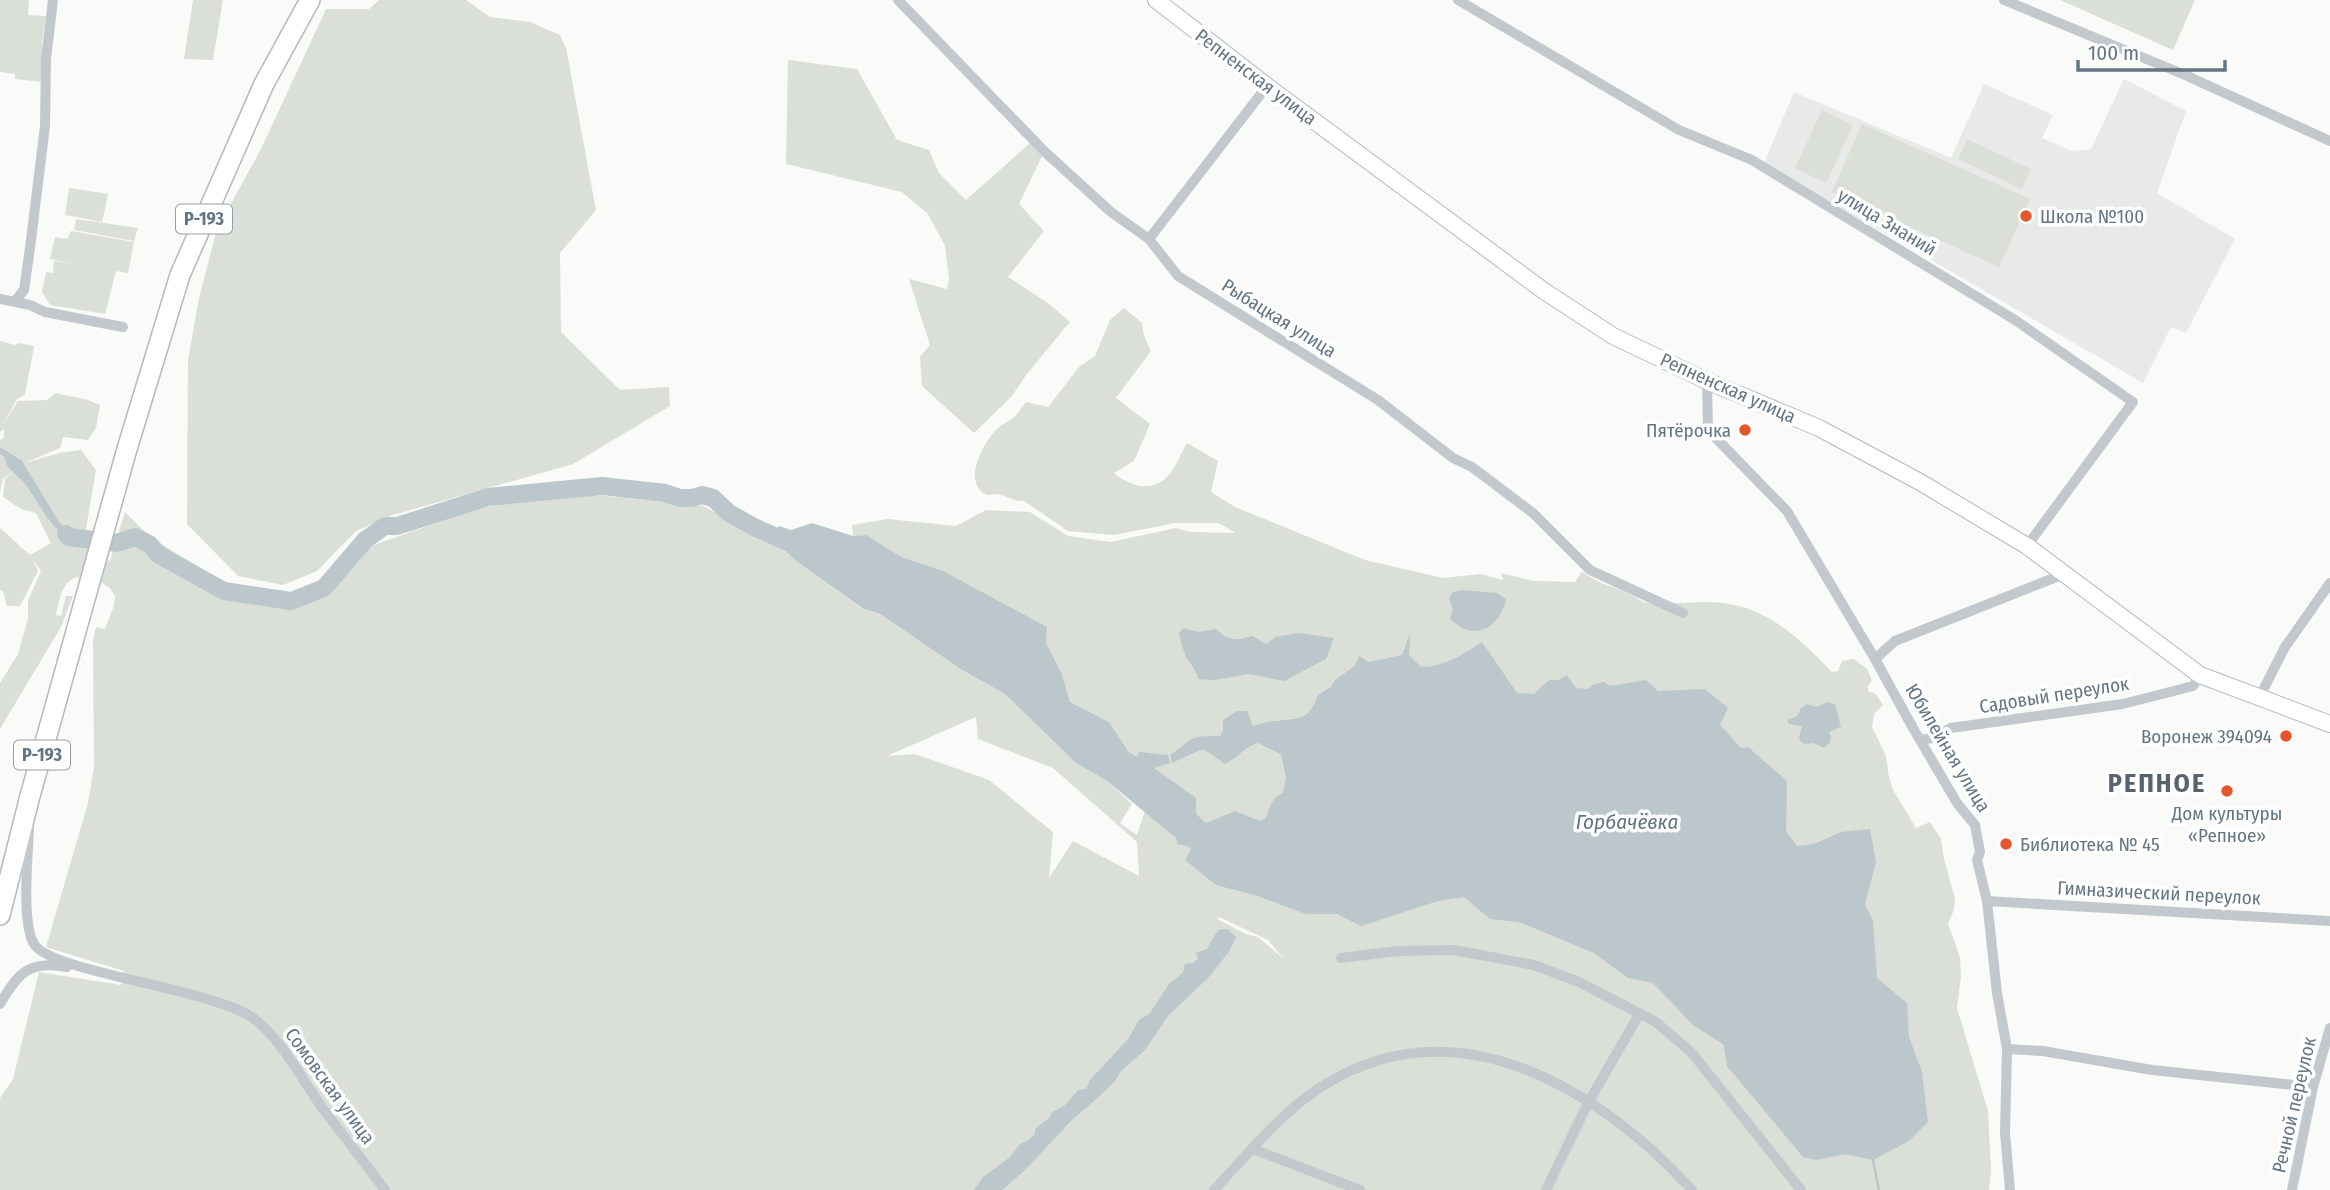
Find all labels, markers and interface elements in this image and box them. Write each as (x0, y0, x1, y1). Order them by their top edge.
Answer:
street label: Репненская улица (1191, 24, 1321, 130)
scale bar (2078, 28, 2225, 72)
text: 100 m (2088, 40, 2139, 66)
street label: улица Знаний (1833, 184, 1941, 260)
road number: Р-193 (176, 204, 232, 233)
place label: Школа №100 (2040, 205, 2144, 228)
marker: Школа №100 (2018, 208, 2034, 224)
street label: Рыбацкая улица (1217, 274, 1341, 362)
street label: Репненская улица (1657, 348, 1799, 428)
place label: Пятёрочка (1646, 419, 1731, 442)
marker: Пятёрочка (1737, 422, 1753, 438)
street label: Садовый переулок (1978, 672, 2130, 718)
street label: Юбилейная улица (1901, 680, 1995, 816)
place label: Воронеж 394094 (2141, 725, 2272, 748)
marker: Воронеж 394094 (2278, 728, 2294, 744)
road number: Р-193 (14, 740, 70, 770)
district label: РЕПНОЕ (2108, 768, 2206, 799)
marker: Дом культуры «Репное» (2219, 783, 2235, 799)
place label: Дом культуры «Репное» (2171, 802, 2282, 847)
water label: Горбачёвка (1576, 809, 1678, 835)
place label: Библиотека № 45 (2020, 833, 2160, 856)
marker: Библиотека № 45 (1998, 836, 2014, 852)
street label: Гимназический переулок (2057, 876, 2261, 910)
street label: Сомовская улица (280, 1023, 380, 1149)
street label: Речной переулок (2267, 1035, 2321, 1175)

